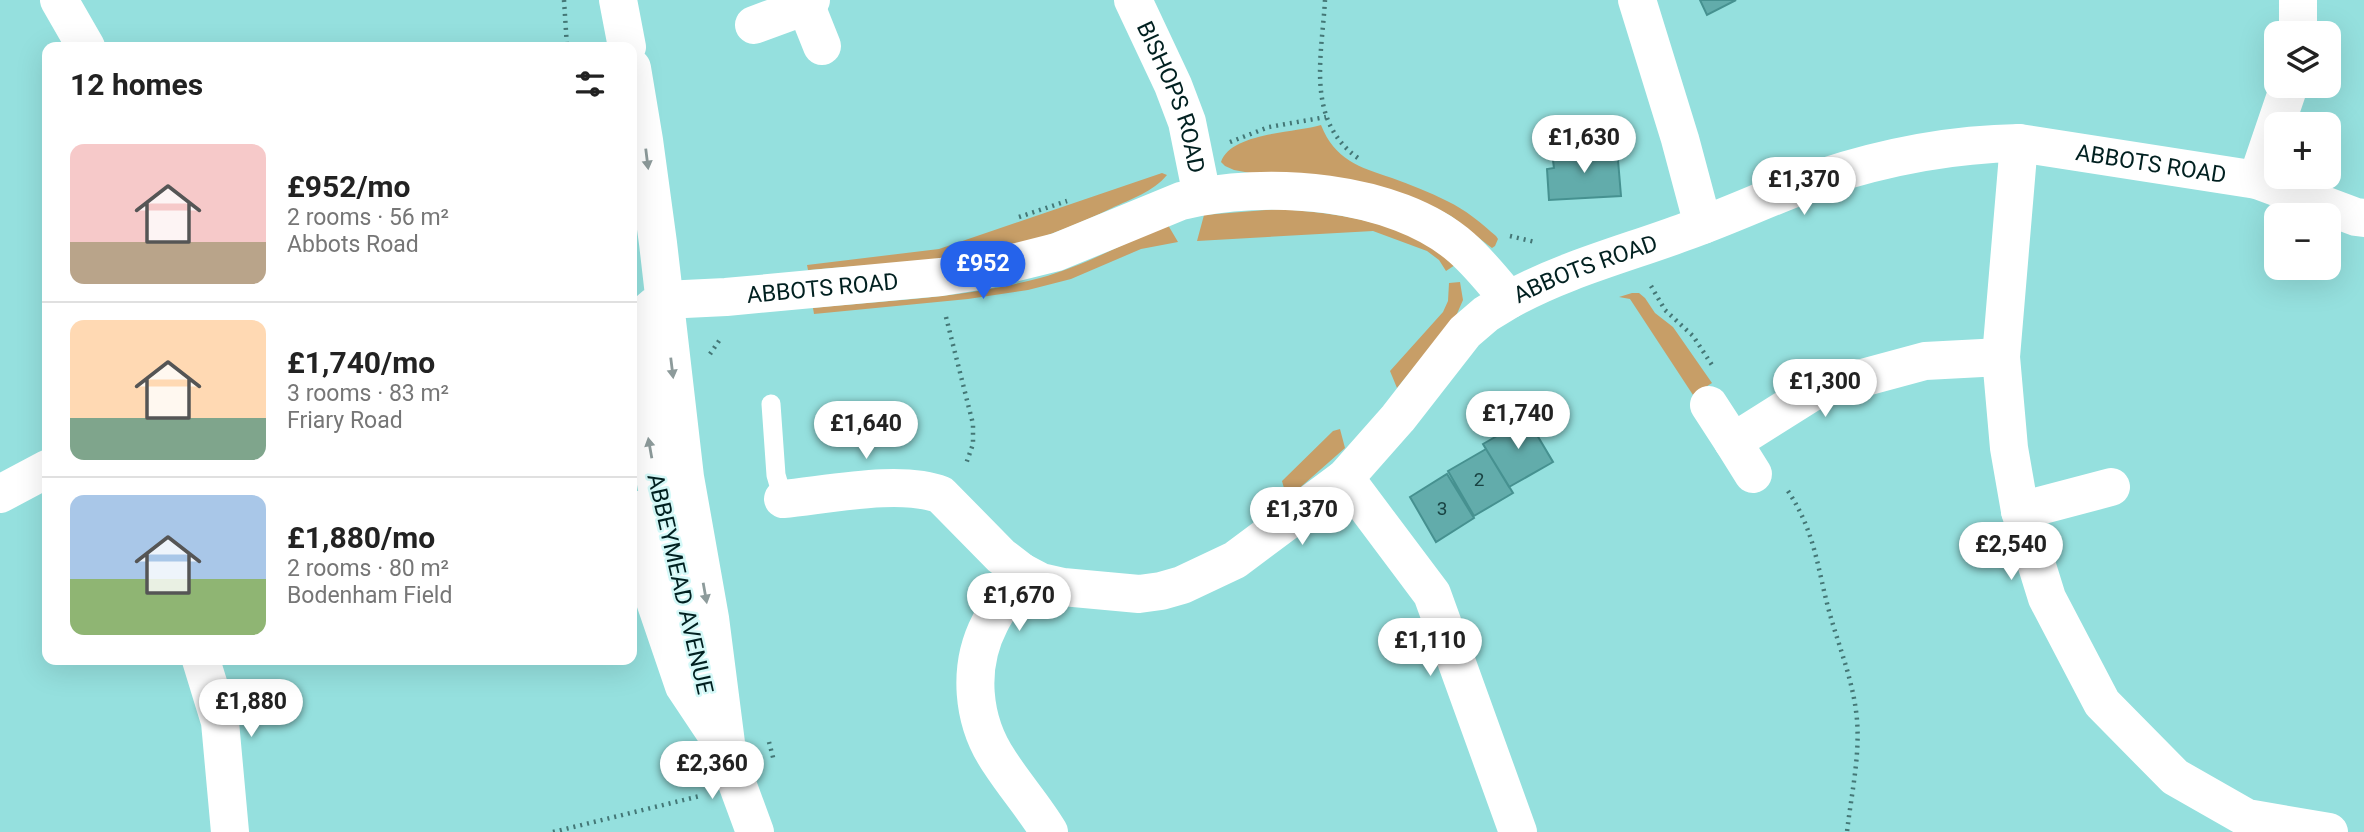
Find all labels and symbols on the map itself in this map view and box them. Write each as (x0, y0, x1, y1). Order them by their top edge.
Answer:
street label: BISHOPS ROAD (1131, 17, 1210, 175)
pin: £1,630 (1527, 116, 1641, 175)
street label: ABBOTS ROAD (2074, 139, 2228, 189)
one-way arrow (641, 148, 652, 170)
pin: £1,370 (1747, 158, 1861, 217)
street label: ABBOTS ROAD (1509, 229, 1661, 309)
pin: £952 (942, 242, 1024, 301)
street label: ABBOTS ROAD (746, 268, 899, 309)
one-way arrow (667, 357, 678, 379)
pin: £1,300 (1768, 360, 1882, 419)
pin: £1,740 (1461, 392, 1575, 451)
pin: £1,640 (809, 402, 923, 461)
one-way arrow (644, 437, 655, 459)
house number: 2 (1474, 468, 1484, 491)
street label: ABBEYMEAD AVENUE (641, 471, 719, 697)
pin: £1,370 (1245, 488, 1359, 547)
house number: 3 (1437, 497, 1447, 520)
pin: £2,540 (1954, 522, 2068, 582)
pin: £1,670 (962, 574, 1076, 633)
one-way arrow (700, 582, 711, 604)
pin: £1,110 (1373, 618, 1487, 678)
pin: £1,880 (194, 680, 308, 739)
pin: £2,360 (655, 742, 769, 801)

